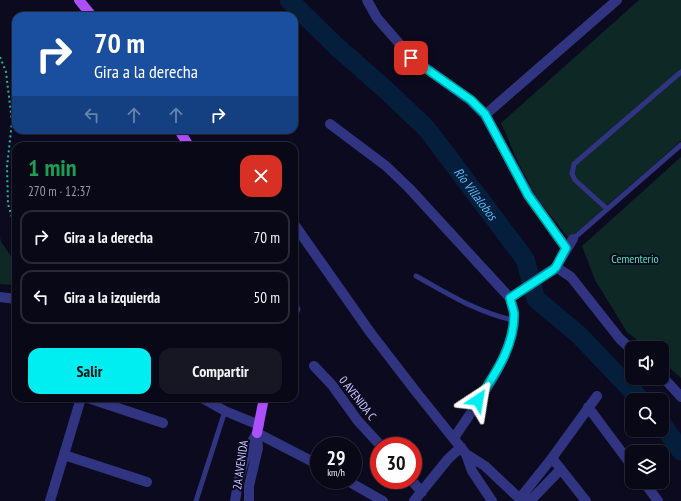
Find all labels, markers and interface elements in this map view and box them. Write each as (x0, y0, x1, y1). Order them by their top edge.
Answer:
text: 70 m (94, 24, 145, 61)
icon: right (28, 28, 80, 80)
pin (394, 41, 428, 75)
icon: arrive (400, 47, 422, 69)
text: Gira a la derecha (94, 60, 198, 83)
icon: left (81, 104, 103, 126)
icon: ahead (123, 104, 145, 126)
icon: ahead (165, 104, 187, 126)
icon: right (207, 104, 229, 126)
text: 1 min (28, 152, 76, 183)
button: close (240, 155, 282, 197)
water label: Río Villalobos (450, 164, 502, 225)
text: 270 m · 12:37 (28, 183, 91, 200)
icon: right (30, 226, 52, 248)
text: Gira a la derecha (64, 228, 153, 247)
text: 70 m (254, 228, 280, 247)
park label: Cementerio (611, 251, 659, 266)
icon: left (30, 286, 52, 308)
text: Gira a la izquierda (64, 288, 160, 307)
text: 50 m (254, 288, 280, 307)
map controls (625, 341, 669, 489)
button: sound (625, 341, 669, 385)
button: Salir (28, 348, 151, 394)
button: Compartir (159, 348, 282, 394)
street label: 0 AVENIDA C (336, 373, 380, 424)
position arrow (457, 379, 499, 421)
button: search (625, 393, 669, 437)
speed limit sign: 30 (370, 437, 422, 489)
street label: 2A AVENIDA (229, 439, 251, 491)
text: 29 (326, 445, 346, 471)
button: layers (625, 445, 669, 489)
text: km/h (327, 466, 345, 479)

